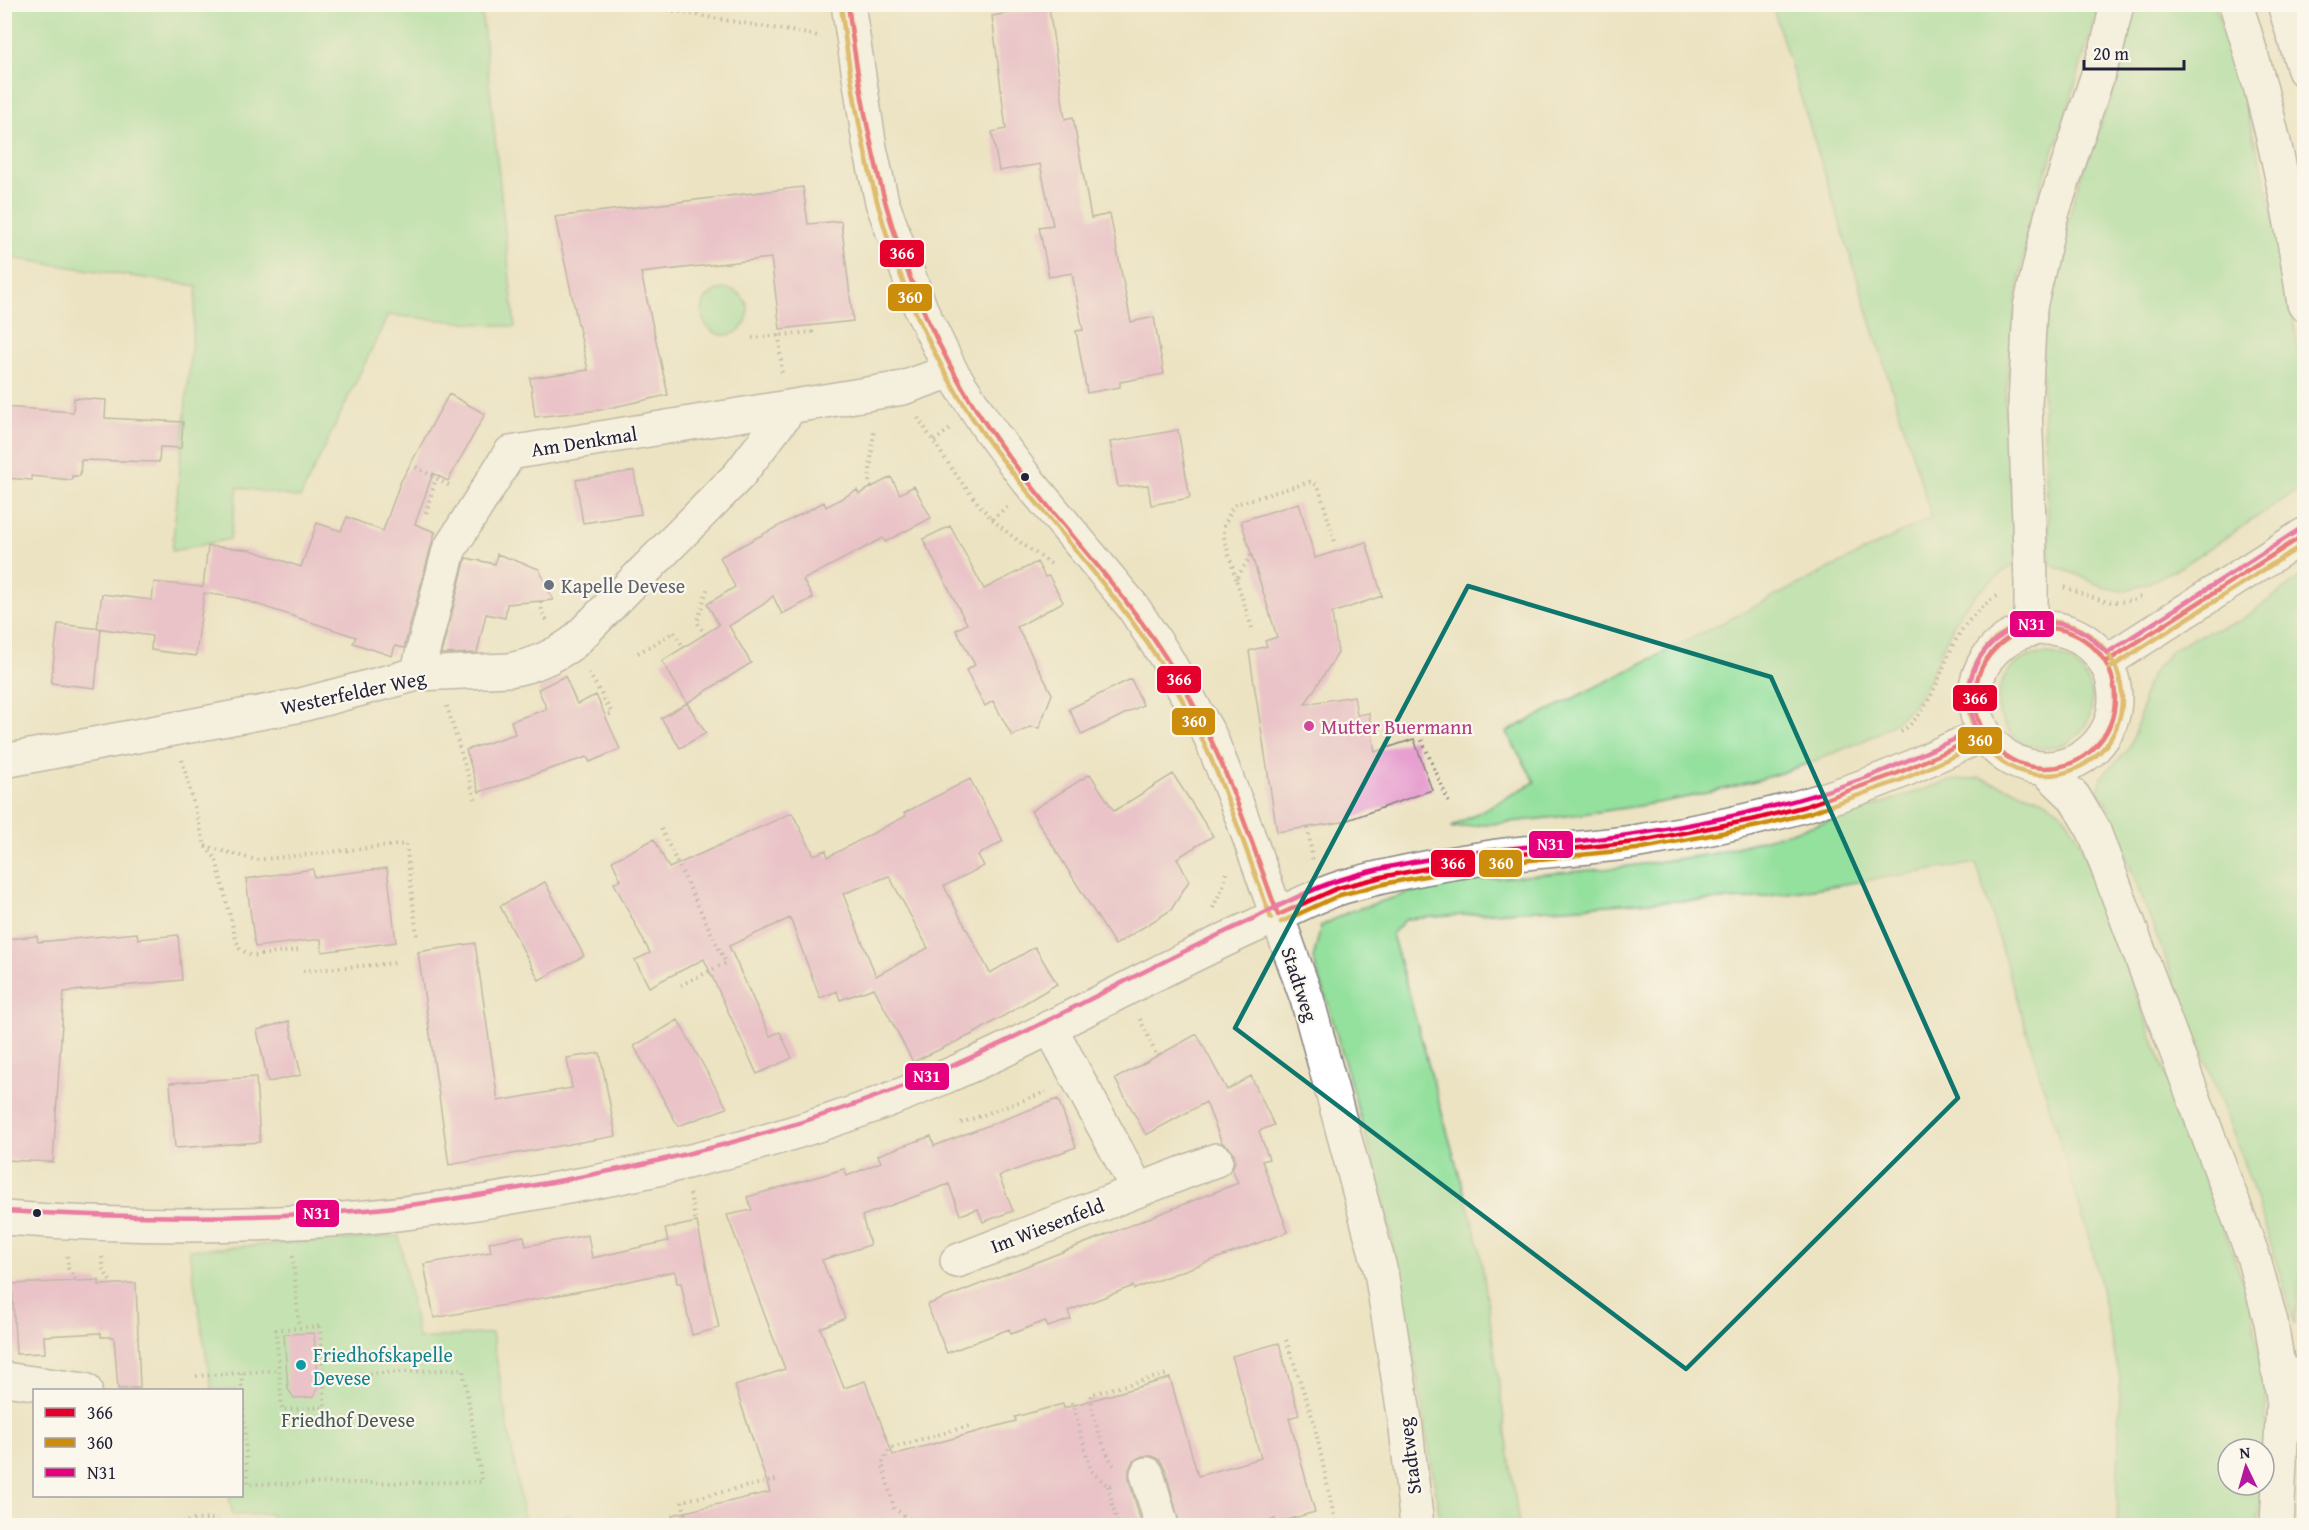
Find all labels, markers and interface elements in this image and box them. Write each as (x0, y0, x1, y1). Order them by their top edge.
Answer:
scale bar (2084, 33, 2184, 71)
text: 20 m (2093, 40, 2129, 67)
line badge: 366 (879, 239, 925, 268)
text: 366 (890, 241, 914, 265)
line badge: 360 (887, 283, 933, 312)
text: 360 (898, 285, 922, 309)
street label: Am Denkmal (529, 418, 640, 464)
unlabelled marker (1019, 471, 1031, 483)
place label: Kapelle Devese (561, 571, 685, 600)
marker: Kapelle Devese (542, 578, 556, 592)
line badge: N31 (2009, 610, 2055, 638)
text: N31 (2018, 612, 2046, 636)
street label: Westerfelder Weg (278, 662, 428, 722)
line badge: 366 (1156, 665, 1202, 694)
text: 366 (1167, 667, 1191, 691)
line badge: 366 (1952, 684, 1998, 712)
text: 366 (1963, 686, 1987, 710)
line badge: 360 (1171, 707, 1216, 736)
text: 360 (1182, 709, 1206, 733)
place label: Mutter Buermann (1321, 712, 1472, 741)
marker: Mutter Buermann (1302, 719, 1316, 733)
line badge: 360 (1957, 726, 2003, 755)
text: 360 (1968, 728, 1992, 752)
line badge: N31 (1528, 830, 1574, 859)
text: N31 (1537, 832, 1565, 856)
line badge: 366 (1430, 849, 1476, 878)
line badge: 360 (1478, 849, 1523, 878)
text: 366 (1441, 851, 1465, 875)
text: 360 (1489, 851, 1513, 875)
street label: Stadtweg (1274, 943, 1326, 1025)
line badge: N31 (904, 1062, 950, 1091)
text: N31 (913, 1064, 941, 1088)
street label: Im Wiesenfeld (986, 1190, 1108, 1260)
line badge: N31 (295, 1199, 340, 1228)
text: N31 (303, 1201, 331, 1225)
unlabelled marker (31, 1207, 43, 1219)
place label: Friedhofskapelle Devese (313, 1340, 453, 1392)
marker: Friedhofskapelle Devese (294, 1358, 308, 1372)
legend (33, 1389, 243, 1497)
text: 366 (87, 1399, 113, 1426)
park label: Friedhof Devese (281, 1405, 415, 1434)
street label: Stadtweg (1390, 1416, 1428, 1496)
text: 360 (87, 1429, 113, 1456)
north arrow (2216, 1437, 2276, 1497)
text: N (2238, 1440, 2251, 1464)
text: N31 (87, 1459, 116, 1486)

